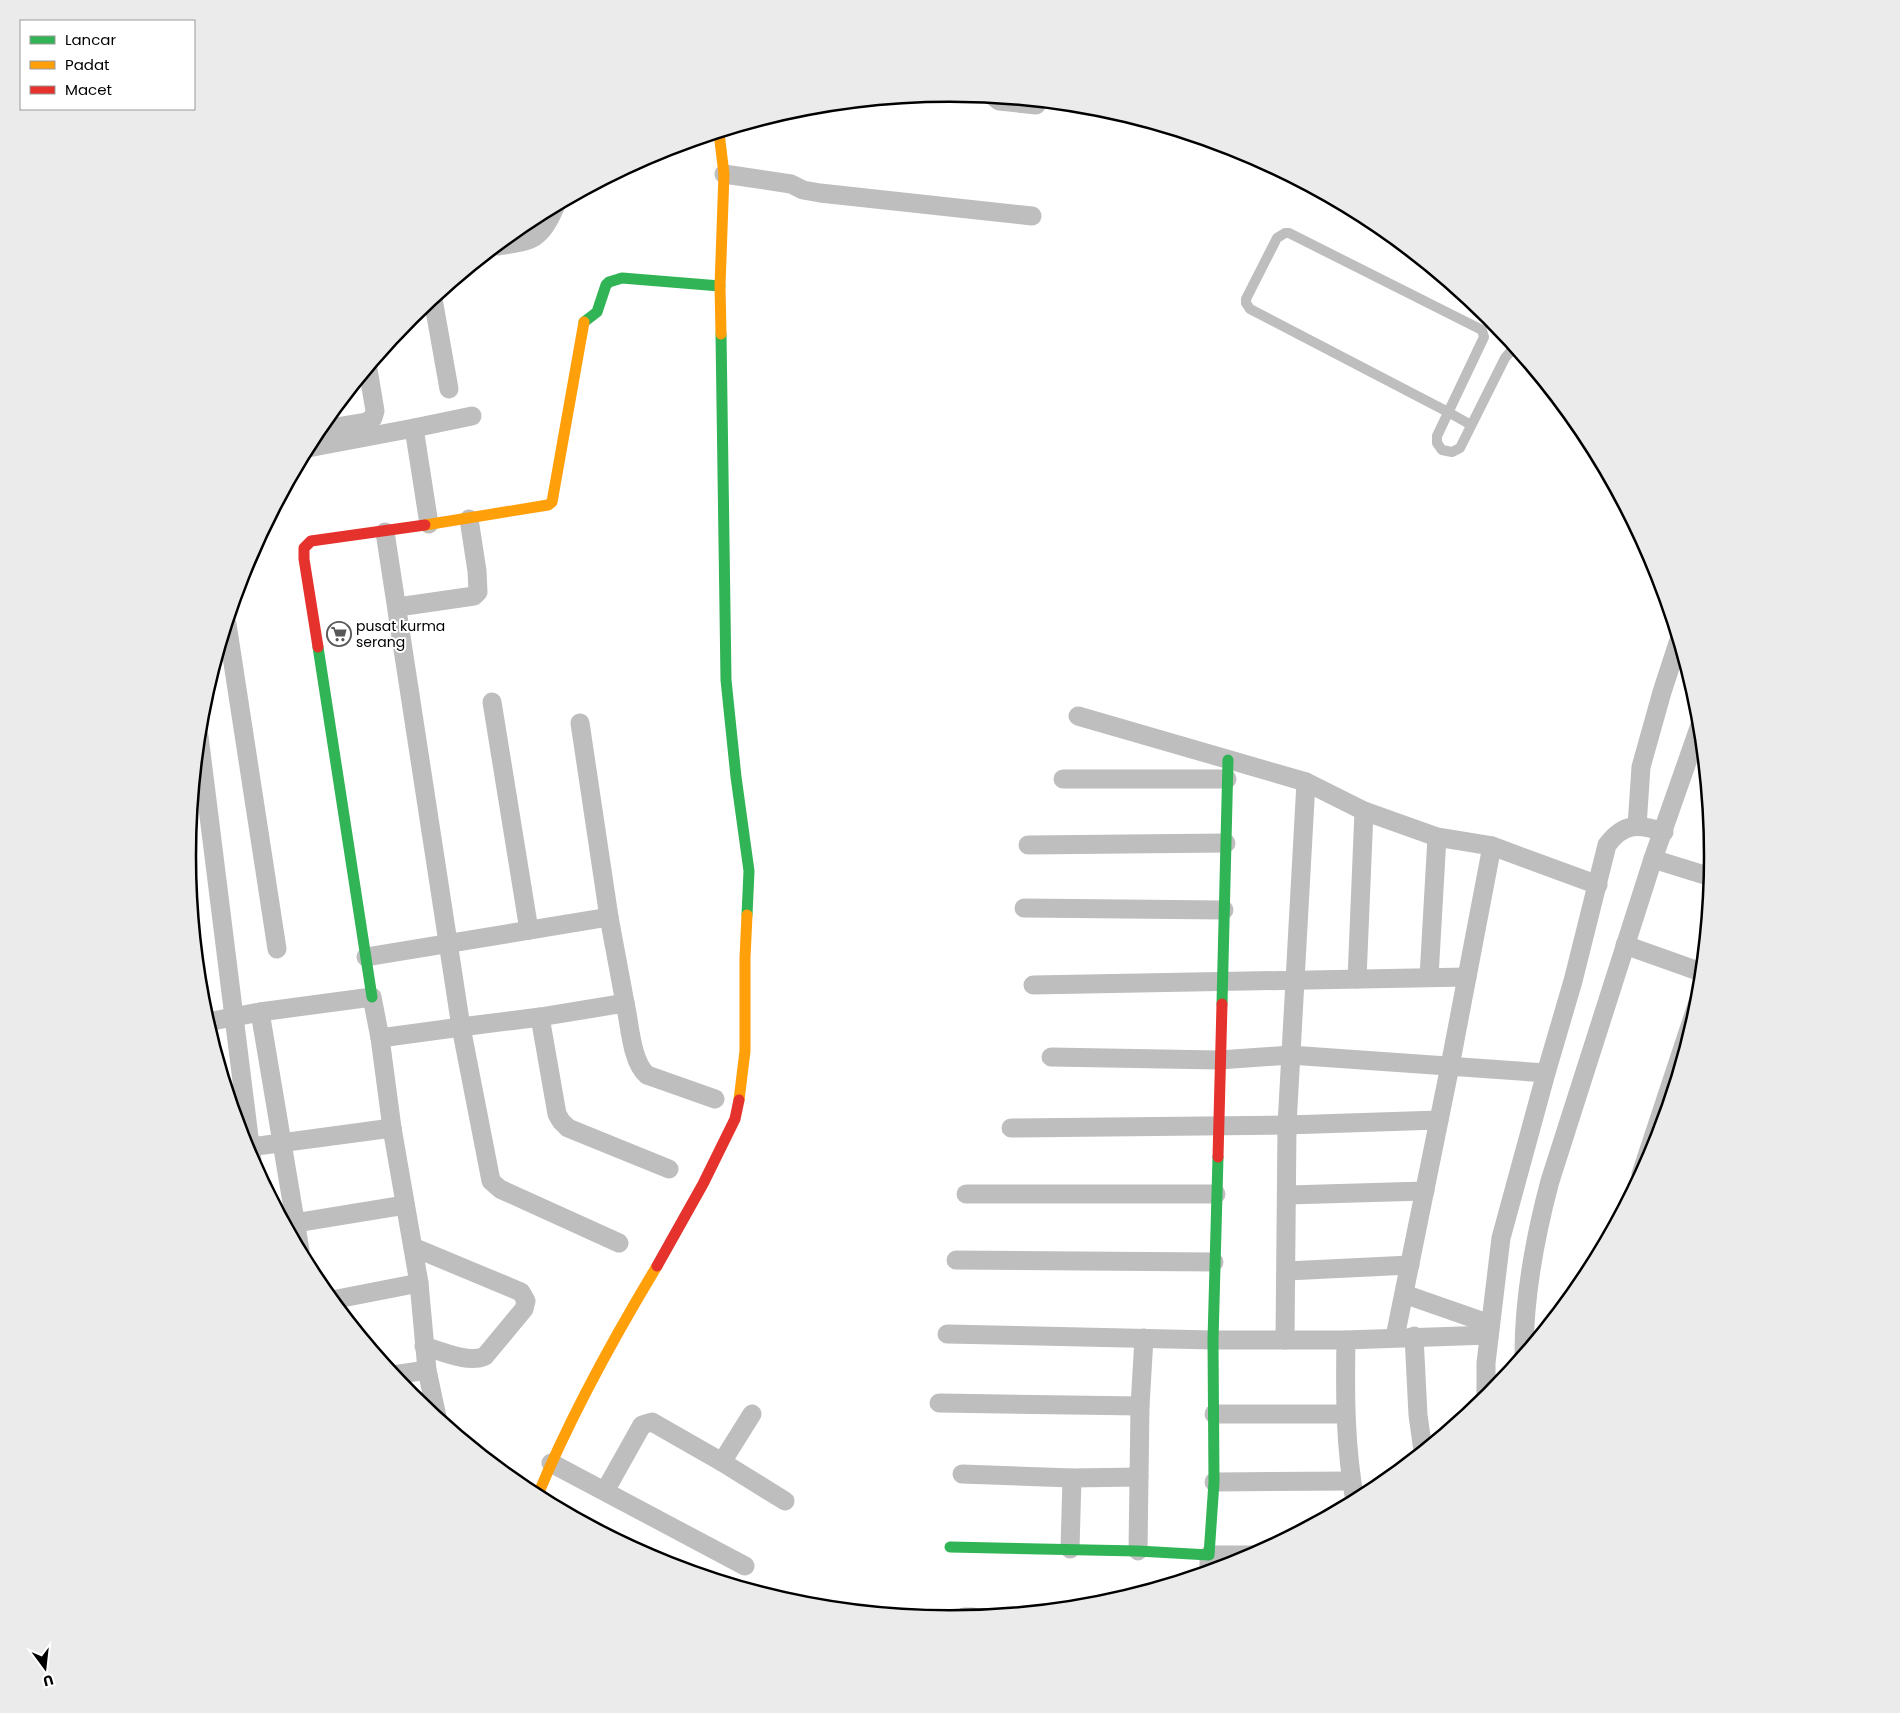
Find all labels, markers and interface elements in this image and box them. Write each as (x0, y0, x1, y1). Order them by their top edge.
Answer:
legend (20, 20, 195, 110)
text: Lancar (65, 29, 116, 50)
text: Padat (65, 54, 110, 75)
text: Macet (65, 79, 112, 100)
place label: pusat kurma serang (356, 616, 445, 652)
supermarket icon: pusat kurma serang (326, 621, 352, 647)
north arrow (20, 1643, 70, 1693)
text: U (41, 1670, 56, 1692)

